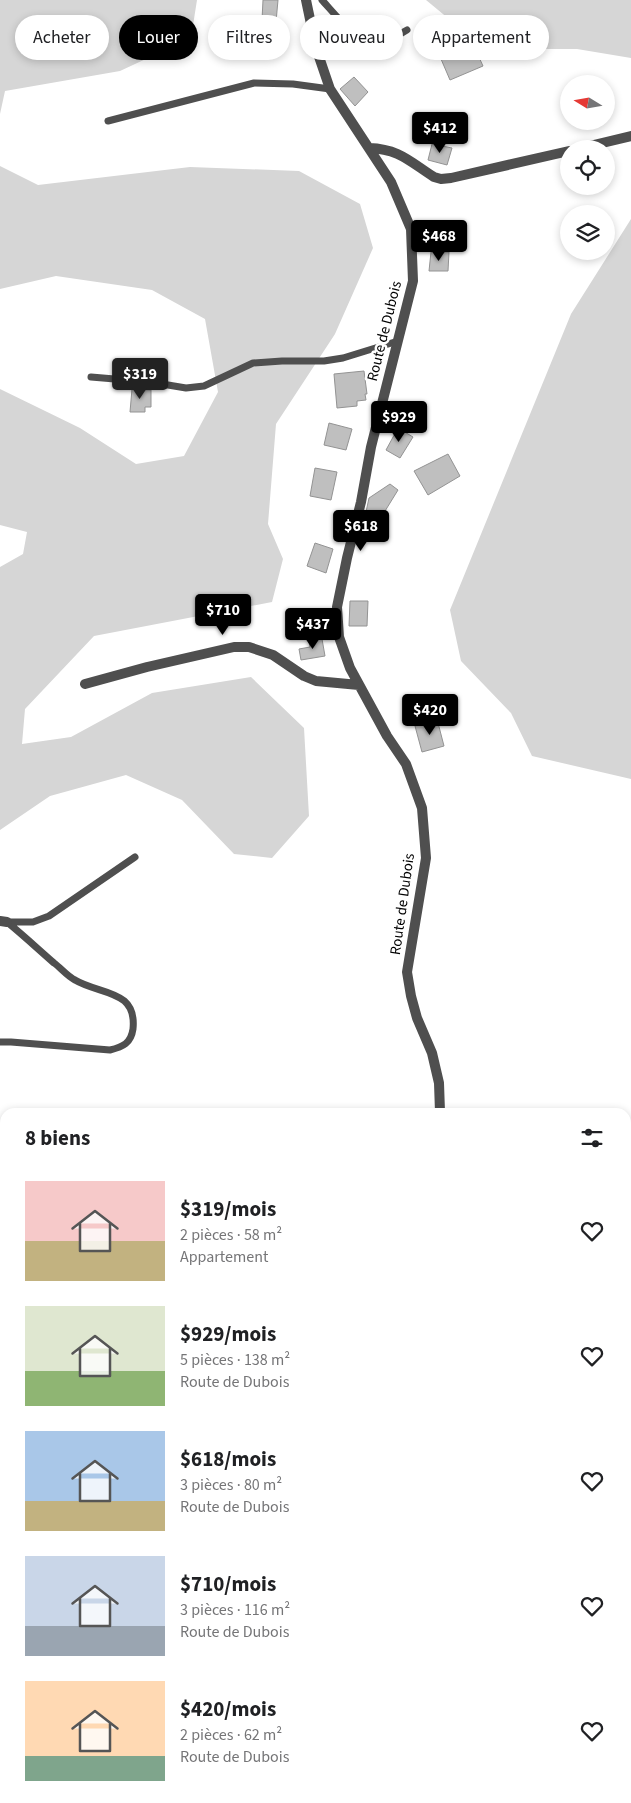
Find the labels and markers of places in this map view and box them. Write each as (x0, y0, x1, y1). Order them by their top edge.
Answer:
pin: $412 (410, 112, 470, 154)
pin: $468 (409, 220, 469, 262)
pin: $319 (110, 358, 170, 400)
pin: $929 (369, 400, 429, 443)
pin: $618 (331, 510, 391, 552)
pin: $710 (193, 594, 253, 636)
pin: $437 (283, 608, 343, 650)
pin: $420 (400, 694, 460, 736)

